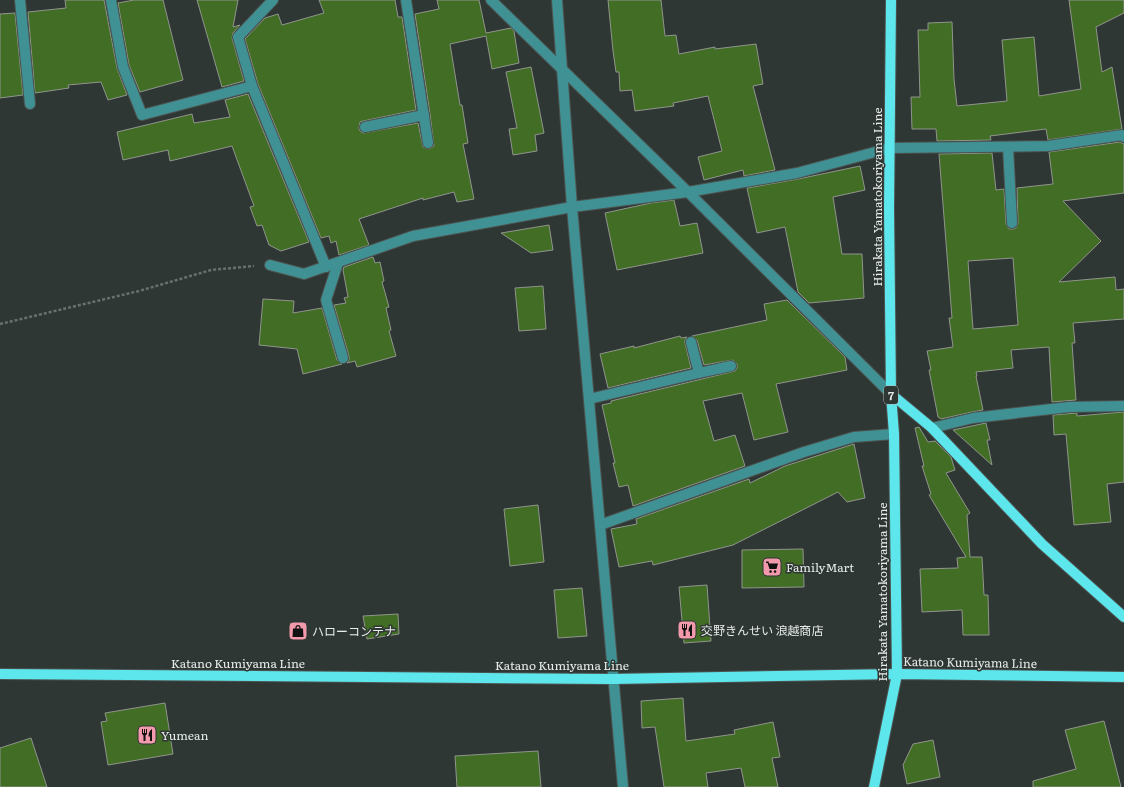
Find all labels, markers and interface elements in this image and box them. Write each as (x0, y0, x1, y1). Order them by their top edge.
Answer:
street label: Hirakata Yamatokoriyama Line (868, 107, 886, 287)
road number: 7 (884, 386, 898, 404)
street label: Hirakata Yamatokoriyama Line (873, 502, 891, 682)
supermarket icon: FamilyMart (761, 556, 783, 578)
place label: FamilyMart (786, 558, 854, 576)
restaurant icon: 交野きんせい 浪越商店 (676, 619, 698, 641)
shop icon: ハローコンテナ (287, 620, 309, 642)
place label: 交野きんせい 浪越商店 (701, 621, 823, 639)
place label: ハローコンテナ (312, 622, 396, 640)
street label: Katano Kumiyama Line (903, 652, 1037, 672)
street label: Katano Kumiyama Line (171, 654, 305, 672)
street label: Katano Kumiyama Line (495, 656, 629, 674)
restaurant icon: Yumean (136, 724, 158, 746)
place label: Yumean (161, 726, 208, 744)

